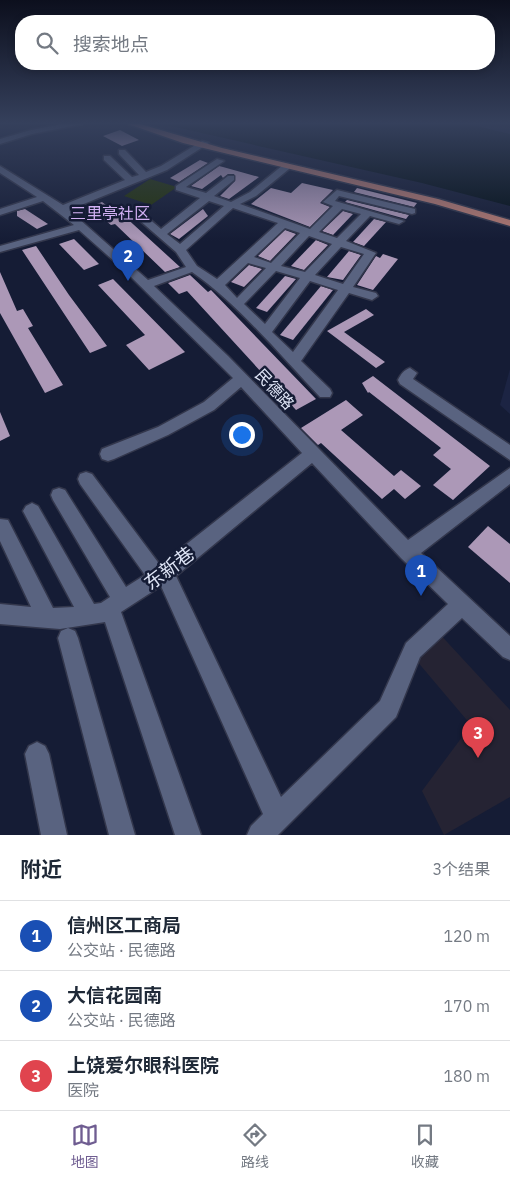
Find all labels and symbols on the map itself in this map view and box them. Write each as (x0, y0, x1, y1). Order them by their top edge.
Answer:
district label: 三里亭社区 (70, 203, 150, 223)
pin: 2 (112, 240, 144, 281)
street label: 民德路 (251, 365, 299, 413)
your location (229, 422, 255, 448)
street label: 东新巷 (139, 541, 199, 595)
pin: 1 (405, 555, 437, 596)
pin: 3 (462, 717, 494, 758)

